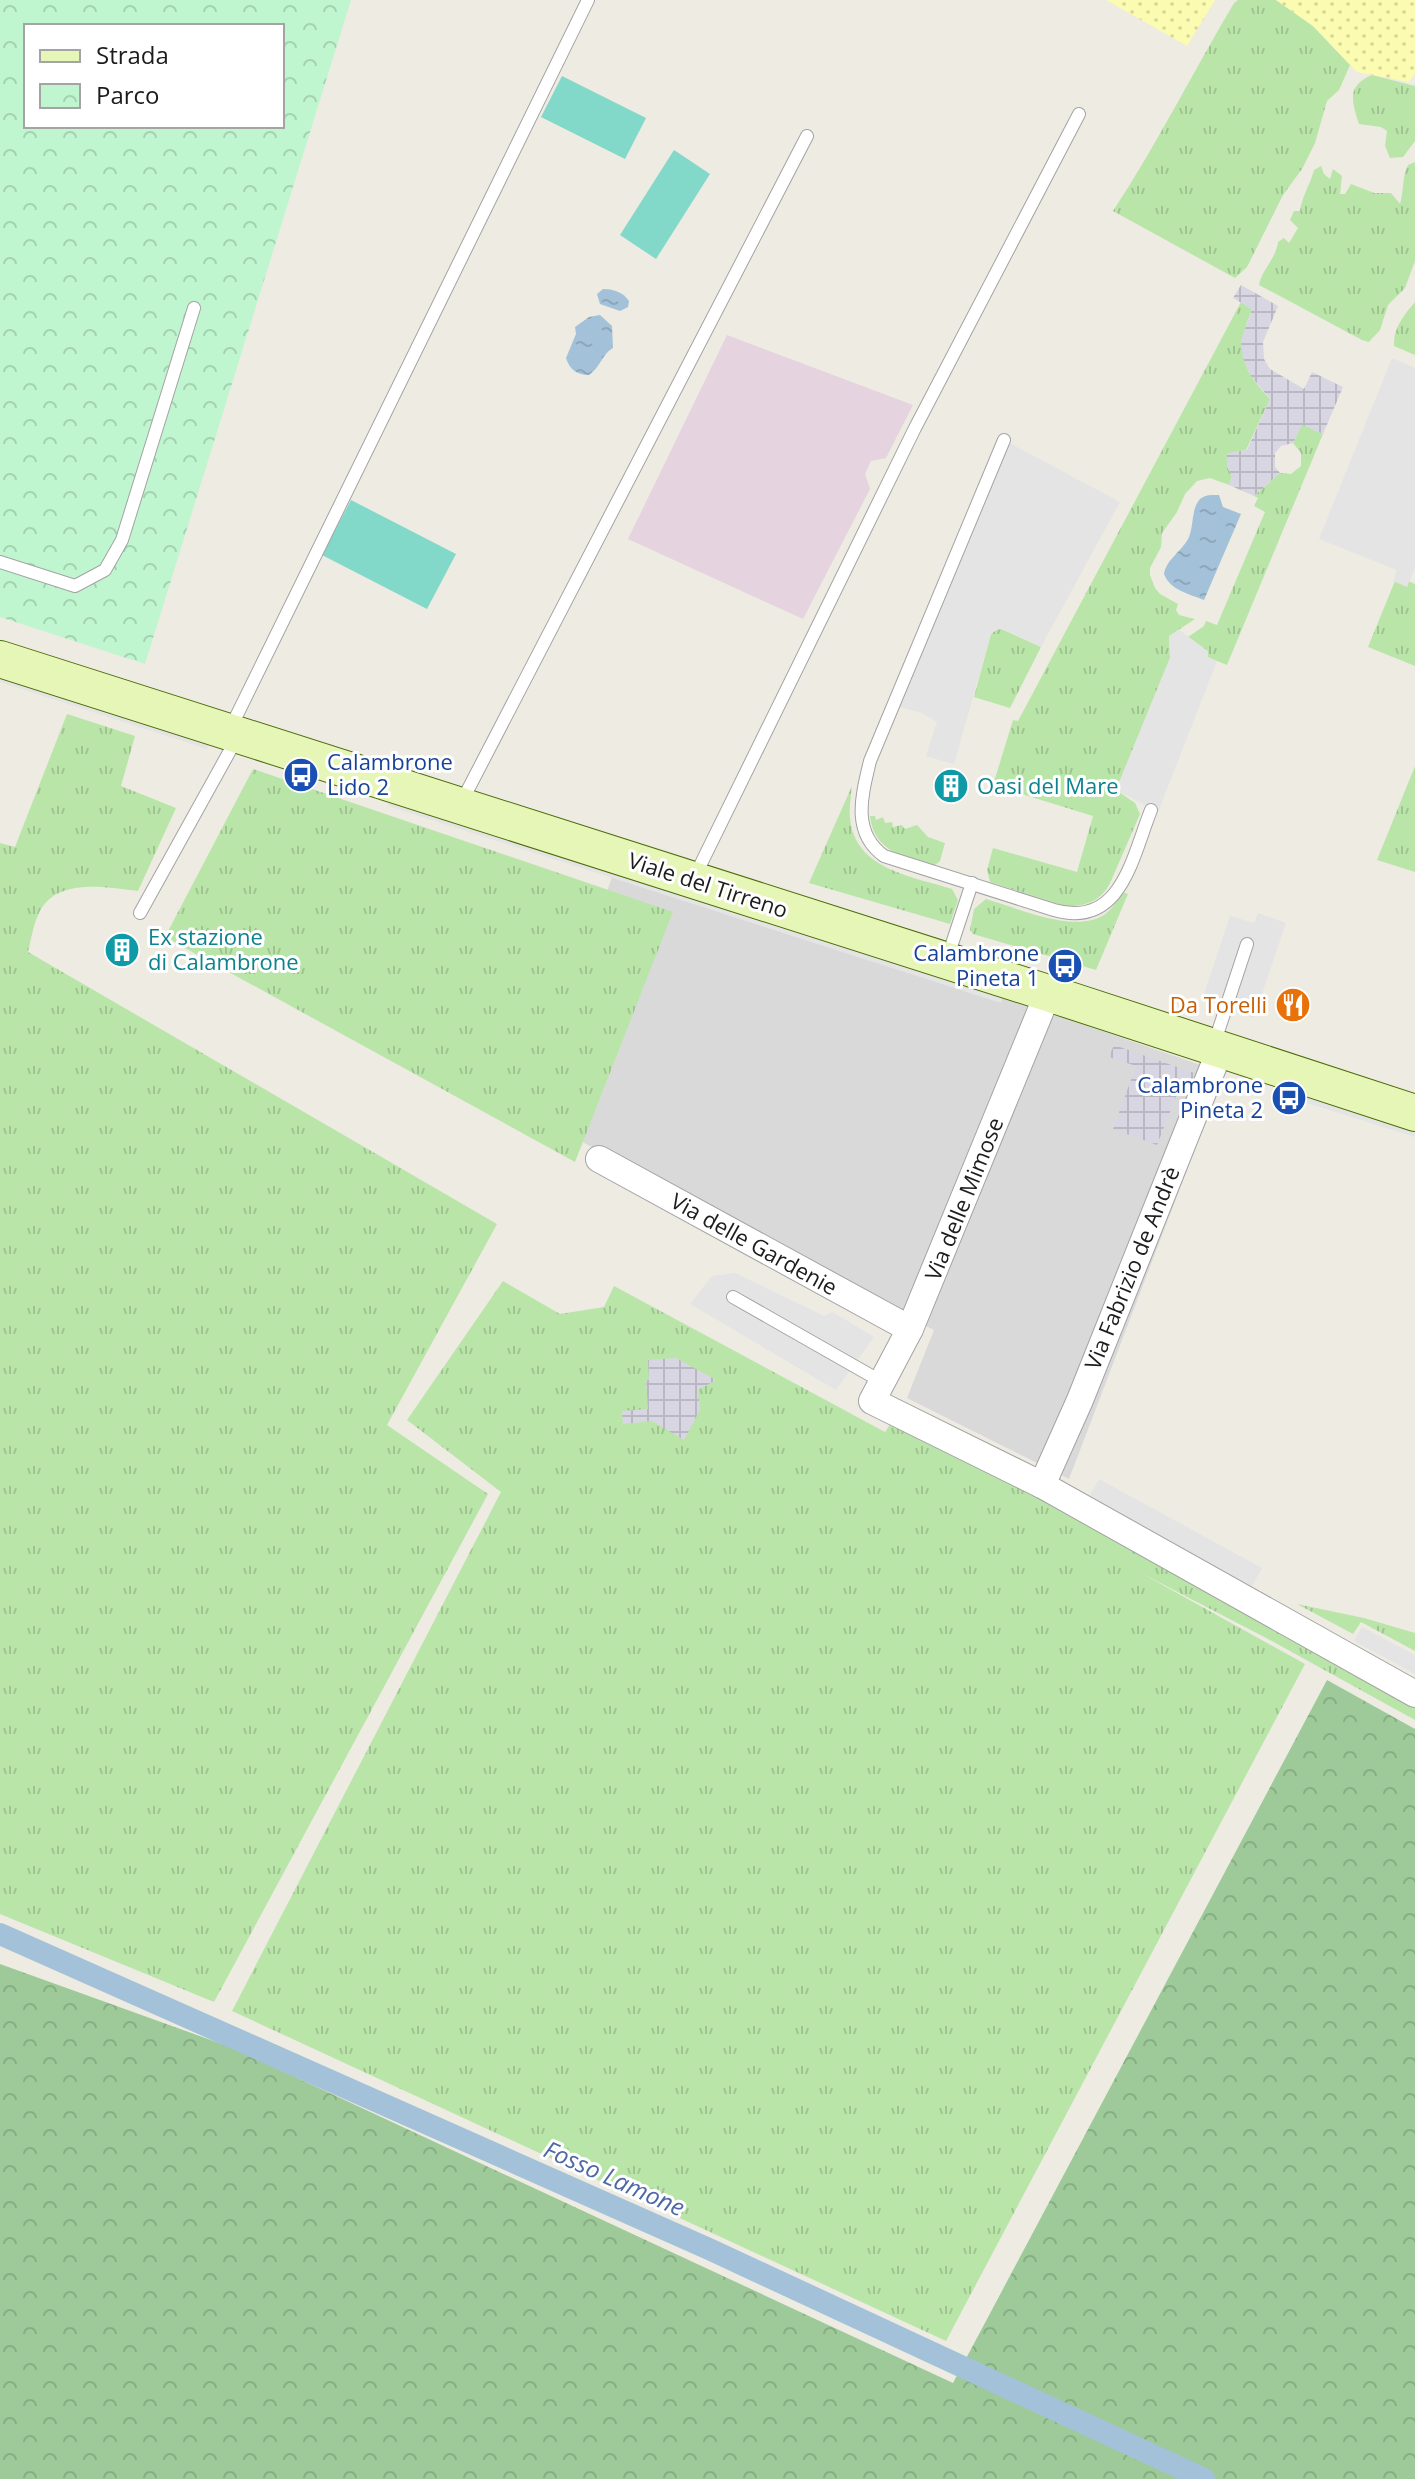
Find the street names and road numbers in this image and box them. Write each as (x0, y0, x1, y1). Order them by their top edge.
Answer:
street label: Viale del Tirreno (625, 844, 792, 924)
street label: Via delle Mimose (917, 1113, 1009, 1285)
street label: Via Fabrizio de Andrè (1077, 1162, 1186, 1374)
street label: Via delle Gardenie (666, 1185, 843, 1301)

